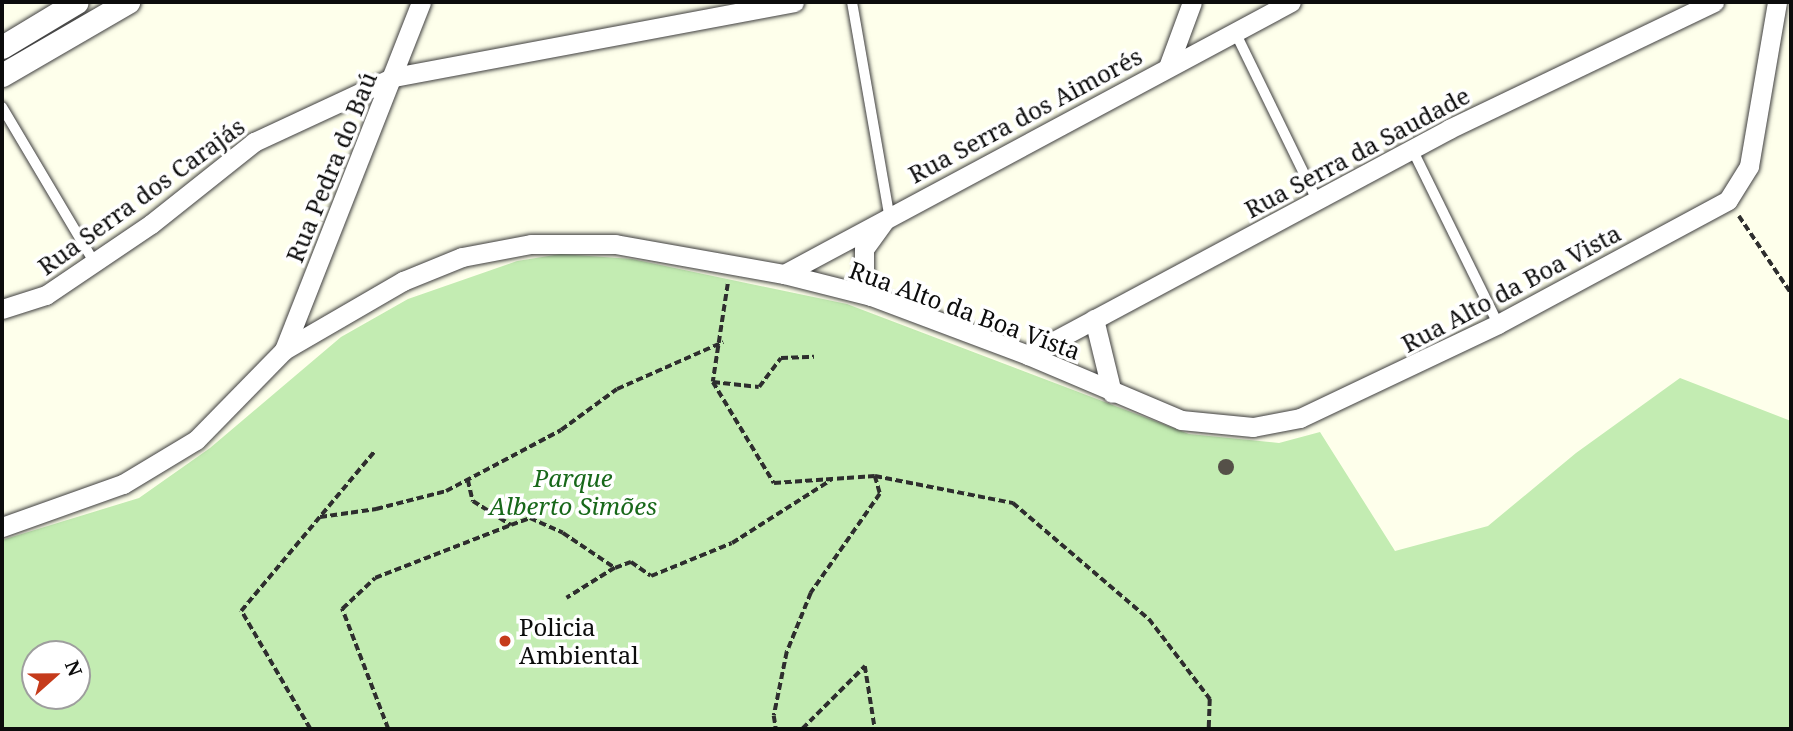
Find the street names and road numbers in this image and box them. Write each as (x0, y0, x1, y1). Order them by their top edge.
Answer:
street label: Rua Serra dos Aimorés (903, 41, 1147, 189)
street label: Rua Pedra do Baú (280, 68, 382, 266)
street label: Rua Serra da Saudade (1240, 80, 1474, 224)
street label: Rua Serra dos Carajás (32, 111, 250, 281)
street label: Rua Alto da Boa Vista (1396, 218, 1626, 358)
street label: Rua Alto da Boa Vista (845, 255, 1085, 365)

